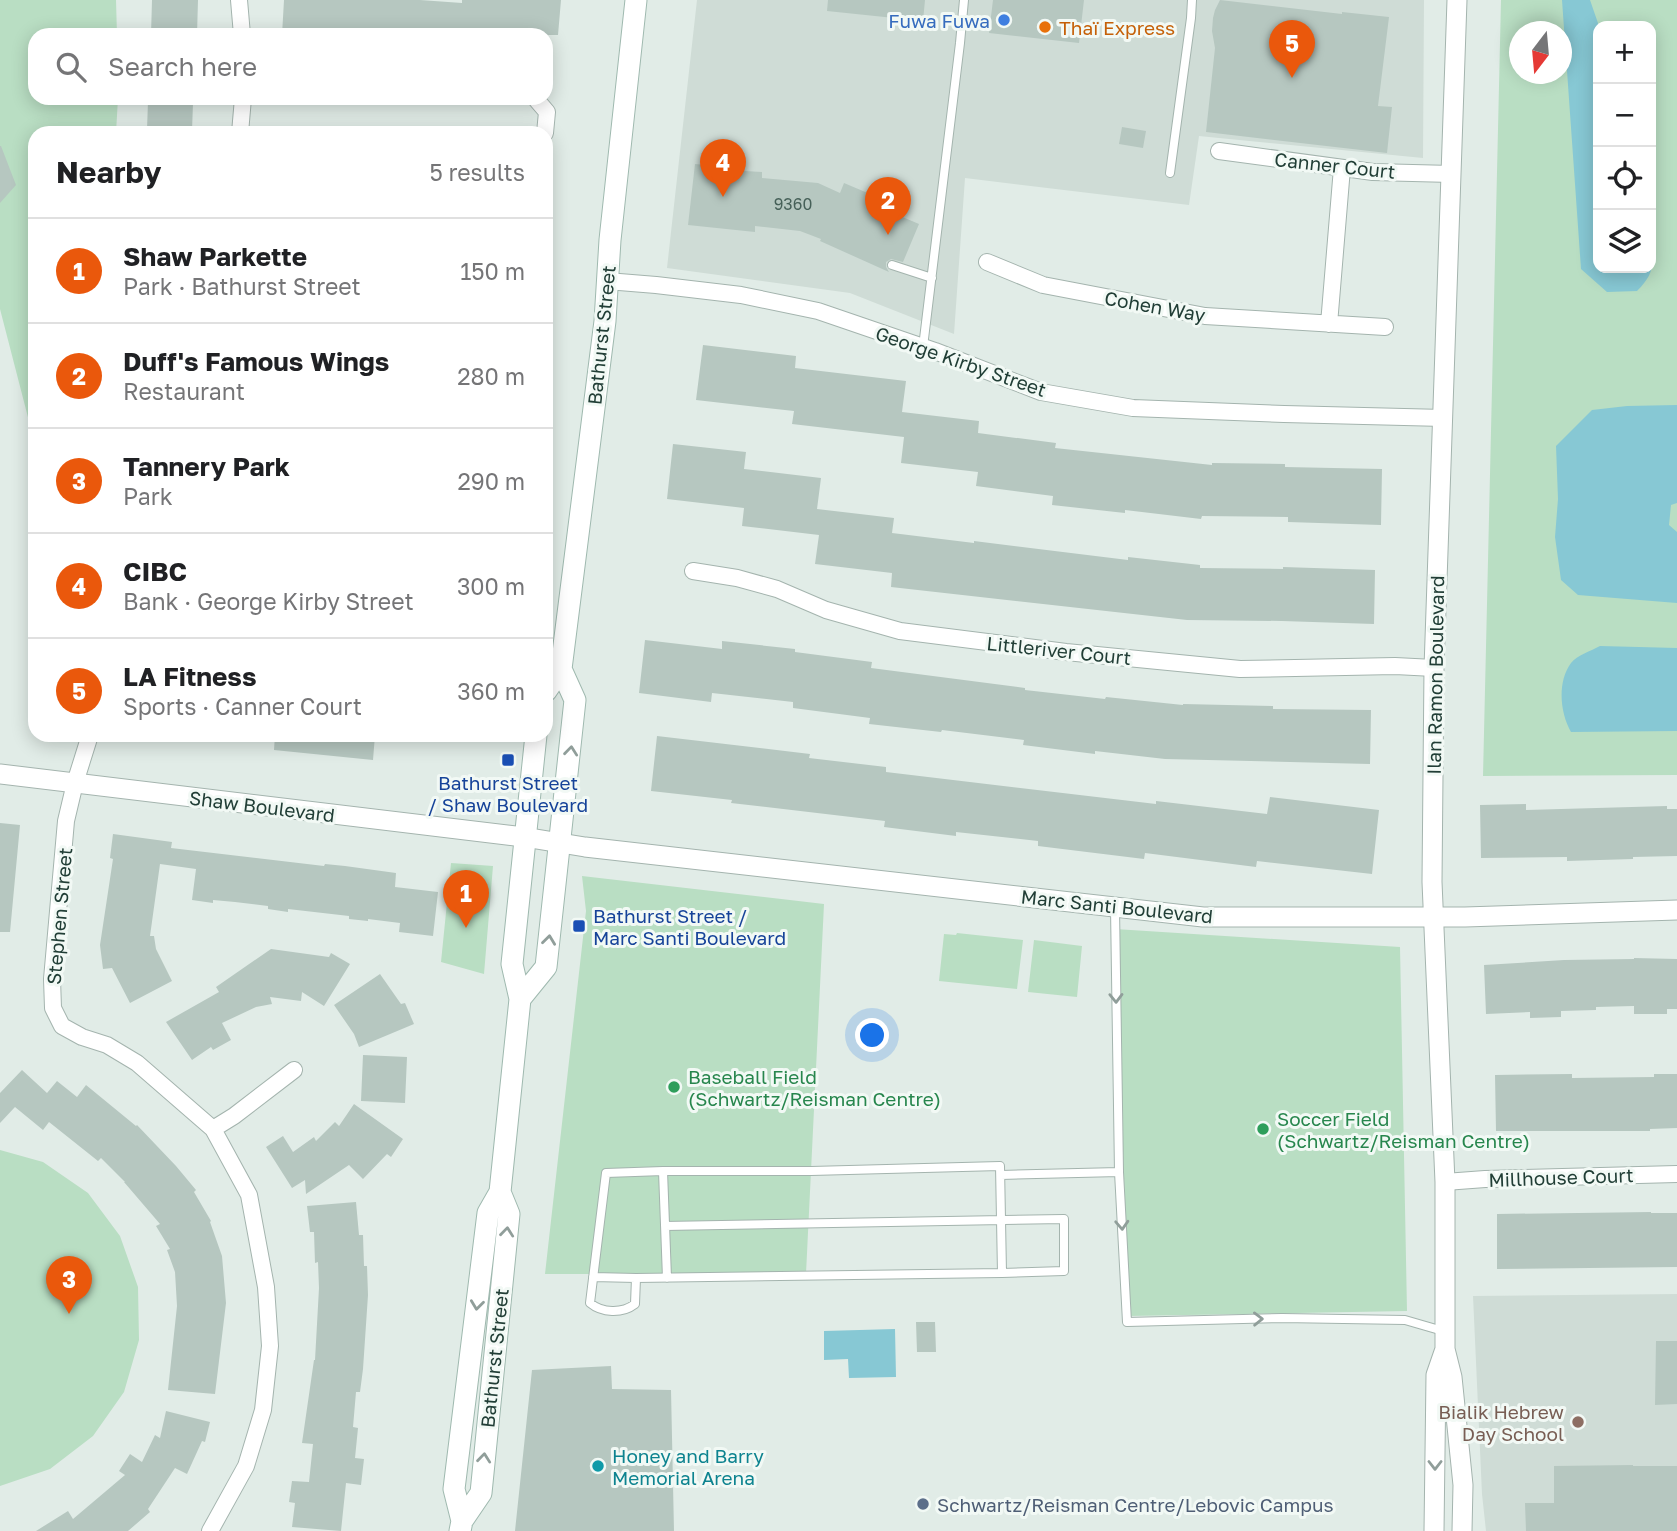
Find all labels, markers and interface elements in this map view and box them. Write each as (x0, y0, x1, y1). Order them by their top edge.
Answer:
place label: Fuwa Fuwa (888, 9, 990, 32)
marker: Fuwa Fuwa (996, 12, 1012, 28)
place label: Thaï Express (1059, 16, 1175, 39)
marker: Thaï Express (1037, 19, 1053, 35)
pin: 5 (1269, 20, 1315, 78)
north arrow (1509, 21, 1572, 84)
map controls (1593, 21, 1656, 273)
button: + (1593, 21, 1656, 84)
search box (28, 28, 553, 105)
icon: search (52, 48, 90, 86)
text: Search here (108, 51, 257, 82)
button: − (1593, 84, 1656, 147)
pin: 4 (700, 139, 746, 197)
street label: Canner Court (1273, 147, 1397, 183)
button: locate (1593, 147, 1656, 210)
text: Nearby (56, 154, 161, 190)
text: 5 results (429, 158, 525, 186)
pin: 2 (865, 177, 911, 235)
house number: 9360 (774, 194, 812, 214)
button: layers (1593, 210, 1656, 273)
text: Shaw Parkette (123, 241, 307, 272)
text: 1 (73, 257, 85, 285)
text: 150 m (460, 257, 525, 285)
street label: Bathurst Street (582, 264, 620, 406)
text: Park · Bathurst Street (123, 272, 361, 300)
street label: Cohen Way (1103, 286, 1208, 326)
street label: George Kirby Street (873, 321, 1049, 401)
text: Duff's Famous Wings (123, 346, 389, 377)
text: 2 (72, 362, 86, 390)
text: 280 m (457, 362, 525, 390)
text: Restaurant (123, 377, 245, 405)
text: Tannery Park (123, 451, 290, 482)
text: 3 (72, 467, 86, 495)
text: 290 m (457, 467, 525, 495)
text: Park (123, 482, 173, 510)
text: CIBC (123, 556, 187, 587)
text: 4 (72, 572, 86, 600)
text: 300 m (457, 572, 525, 600)
street label: Ilan Ramon Boulevard (1422, 575, 1448, 775)
text: Bank · George Kirby Street (123, 587, 414, 615)
street label: Littleriver Court (986, 631, 1132, 669)
text: LA Fitness (123, 661, 256, 692)
text: 5 (72, 677, 86, 705)
text: 360 m (457, 677, 525, 705)
text: Sports · Canner Court (123, 692, 362, 720)
one-way arrow (563, 745, 578, 756)
marker: Bathurst Street / Shaw Boulevard (500, 752, 516, 768)
place label: Bathurst Street / Shaw Boulevard (428, 771, 588, 816)
street label: Shaw Boulevard (188, 786, 336, 826)
street label: Stephen Street (42, 847, 76, 985)
pin: 1 (443, 870, 489, 928)
street label: Marc Santi Boulevard (1020, 884, 1214, 928)
place label: Bathurst Street / Marc Santi Boulevard (593, 904, 786, 949)
marker: Bathurst Street / Marc Santi Boulevard (571, 918, 587, 934)
one-way arrow (542, 935, 557, 946)
one-way arrow (1108, 993, 1124, 1003)
your location (855, 1018, 889, 1052)
place label: Baseball Field (Schwartz/Reisman Centre) (688, 1065, 941, 1110)
marker: Baseball Field (Schwartz/Reisman Centre) (666, 1079, 682, 1095)
place label: Soccer Field (Schwartz/Reisman Centre) (1277, 1107, 1530, 1152)
marker: Soccer Field (Schwartz/Reisman Centre) (1255, 1121, 1271, 1137)
street label: Millhouse Court (1488, 1163, 1634, 1191)
one-way arrow (1114, 1220, 1129, 1231)
one-way arrow (499, 1226, 514, 1237)
pin: 3 (46, 1256, 92, 1314)
street label: Bathurst Street (475, 1287, 513, 1429)
one-way arrow (469, 1299, 484, 1311)
one-way arrow (1253, 1311, 1264, 1327)
place label: Bialik Hebrew Day School (1438, 1400, 1564, 1445)
marker: Bialik Hebrew Day School (1570, 1414, 1586, 1430)
place label: Honey and Barry Memorial Arena (612, 1444, 764, 1489)
one-way arrow (476, 1453, 491, 1464)
marker: Honey and Barry Memorial Arena (590, 1458, 606, 1474)
one-way arrow (1427, 1460, 1443, 1471)
place label: Schwartz/Reisman Centre/Lebovic Campus (937, 1493, 1334, 1516)
marker: Schwartz/Reisman Centre/Lebovic Campus (915, 1496, 931, 1512)

